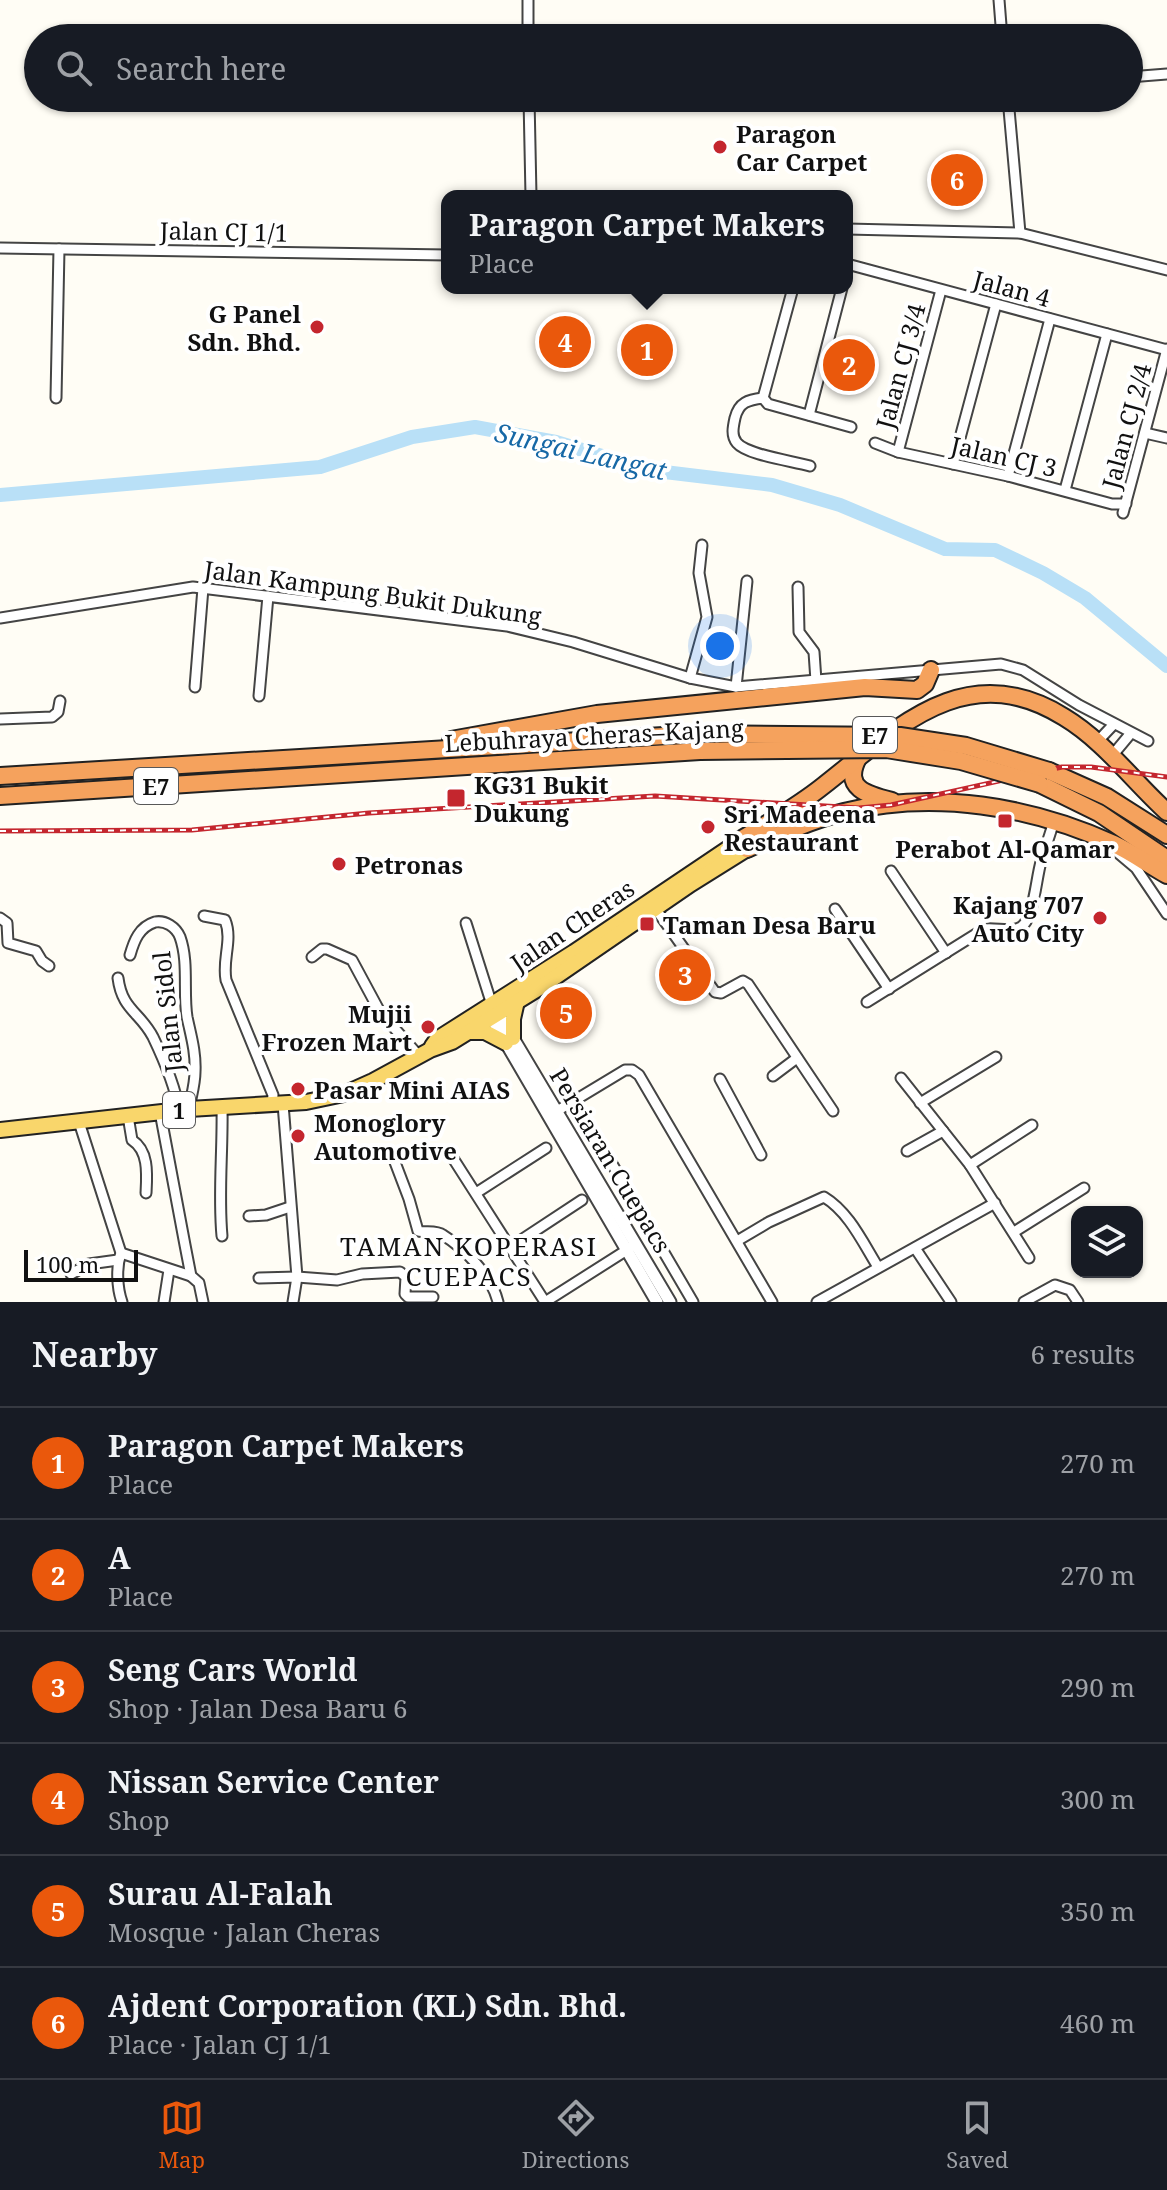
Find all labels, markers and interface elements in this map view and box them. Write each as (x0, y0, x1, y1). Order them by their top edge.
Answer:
search box (24, 24, 1143, 112)
icon: search (52, 46, 96, 90)
text: Search here (116, 48, 286, 89)
place label: Paragon Car Carpet (736, 117, 867, 178)
marker: Paragon Car Carpet (711, 138, 729, 156)
pin: 6 (931, 150, 983, 210)
popup (441, 190, 853, 294)
text: Paragon Carpet Makers (469, 204, 825, 245)
street label: Jalan CJ 1/1 (159, 213, 288, 249)
text: Place (469, 245, 534, 281)
street label: Jalan 4 (969, 262, 1055, 314)
place label: G Panel Sdn. Bhd. (187, 297, 302, 358)
street label: Jalan CJ 3/4 (867, 299, 933, 433)
pin: 4 (539, 312, 591, 372)
marker: G Panel Sdn. Bhd. (308, 318, 326, 336)
pin: 1 (621, 320, 673, 380)
pin: 2 (823, 335, 875, 395)
street label: Jalan CJ 2/4 (1093, 359, 1159, 493)
water label: Sungai Langat (492, 414, 671, 488)
street label: Jalan CJ 3 (947, 428, 1060, 484)
street label: Jalan Kampung Bukit Dukung (201, 552, 544, 632)
your location (700, 626, 740, 666)
street label: Lebuhraya Cheras–Kajang (444, 711, 745, 759)
road number: E7 (853, 717, 897, 753)
road number: E7 (134, 768, 178, 804)
place label: KG31 Bukit Dukung (474, 768, 609, 829)
marker: KG31 Bukit Dukung (445, 787, 467, 809)
place label: Sri Madeena Restaurant (724, 797, 876, 858)
marker: Perabot Al-Qamar (996, 812, 1014, 830)
marker: Sri Madeena Restaurant (699, 818, 717, 836)
place label: Perabot Al-Qamar (895, 832, 1115, 865)
place label: Petronas (355, 848, 463, 881)
marker: Petronas (330, 855, 348, 873)
street label: Jalan Cheras (503, 871, 640, 979)
place label: Kajang 707 Auto City (953, 888, 1084, 949)
place label: Taman Desa Baru (663, 908, 876, 941)
marker: Kajang 707 Auto City (1091, 909, 1109, 927)
marker: Taman Desa Baru (638, 915, 656, 933)
pin: 3 (659, 945, 711, 1005)
street label: Jalan Sidol (144, 949, 190, 1075)
pin: 5 (540, 983, 592, 1043)
place label: Mujii Frozen Mart (262, 997, 413, 1058)
marker: Mujii Frozen Mart (419, 1018, 437, 1036)
street label: Persiaran Cuepacs (543, 1061, 679, 1259)
place label: Pasar Mini AIAS (314, 1073, 510, 1106)
marker: Pasar Mini AIAS (289, 1080, 307, 1098)
road number: 1 (163, 1092, 195, 1128)
place label: Monoglory Automotive (314, 1106, 457, 1167)
marker: Monoglory Automotive (289, 1127, 307, 1145)
map controls (1071, 1206, 1143, 1278)
button: layers (1071, 1206, 1143, 1278)
district label: TAMAN KOPERASI CUEPACS (340, 1228, 598, 1294)
scale bar (24, 1246, 138, 1282)
text: 100 m (36, 1249, 99, 1279)
text: Nearby (32, 1331, 158, 1377)
text: 6 results (1030, 1336, 1135, 1372)
text: Paragon Carpet Makers (108, 1425, 464, 1466)
text: 1 (51, 1445, 65, 1481)
text: 270 m (1060, 1445, 1135, 1481)
text: Place (108, 1466, 173, 1502)
text: A (108, 1537, 131, 1578)
text: 2 (51, 1557, 65, 1593)
text: 270 m (1060, 1557, 1135, 1593)
text: Place (108, 1578, 173, 1614)
text: Seng Cars World (108, 1649, 357, 1690)
text: 3 (51, 1669, 65, 1705)
text: 290 m (1060, 1669, 1135, 1705)
text: Shop · Jalan Desa Baru 6 (108, 1690, 407, 1726)
text: Nissan Service Center (108, 1761, 439, 1802)
text: 4 (51, 1781, 65, 1817)
text: 300 m (1060, 1781, 1135, 1817)
text: Shop (108, 1802, 170, 1838)
text: Surau Al-Falah (108, 1873, 333, 1914)
text: 5 (51, 1893, 65, 1929)
text: 350 m (1060, 1893, 1135, 1929)
text: Mosque · Jalan Cheras (108, 1914, 380, 1950)
text: Ajdent Corporation (KL) Sdn. Bhd. (108, 1985, 627, 2026)
text: 6 (51, 2005, 65, 2041)
text: 460 m (1060, 2005, 1135, 2041)
text: Place · Jalan CJ 1/1 (108, 2026, 332, 2062)
tab: Map (158, 2096, 205, 2174)
tab: Directions (522, 2096, 629, 2174)
tab: Saved (946, 2096, 1009, 2174)

